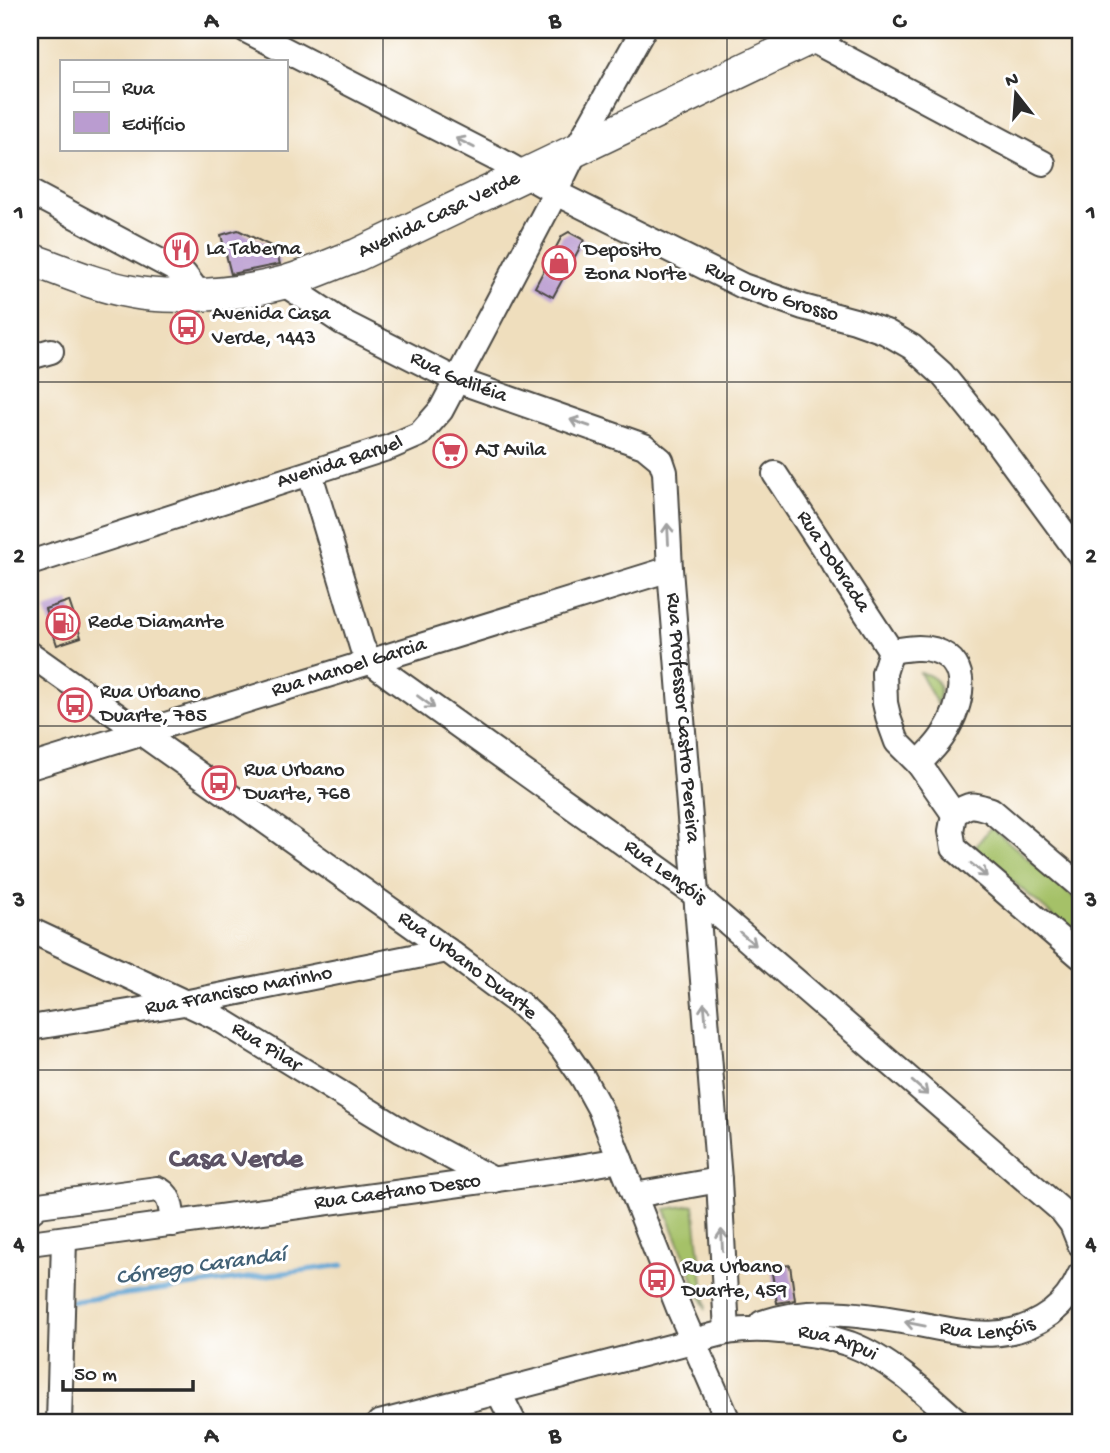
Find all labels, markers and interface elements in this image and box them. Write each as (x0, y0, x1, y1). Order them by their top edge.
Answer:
text: A (203, 9, 219, 36)
text: B (548, 9, 562, 36)
text: C (893, 9, 908, 36)
legend (60, 60, 287, 150)
north arrow (981, 60, 1050, 130)
text: N (1003, 68, 1021, 94)
text: Rua (122, 78, 156, 103)
text: Edifício (122, 114, 186, 139)
one-way arrow (455, 135, 476, 149)
street label: Avenida Casa Verde (354, 166, 525, 265)
text: 1 (13, 200, 24, 227)
text: 1 (1085, 200, 1096, 227)
restaurant icon: La Taberna (162, 231, 200, 269)
place label: La Taberna (206, 238, 302, 263)
place label: Deposito Zona Norte (582, 239, 688, 288)
shop icon: Deposito Zona Norte (540, 244, 578, 282)
street label: Rua Ouro Grosso (700, 256, 841, 328)
place label: Avenida Casa Verde, 1443 (211, 303, 332, 352)
bus stop icon: Avenida Casa Verde, 1443 (168, 308, 206, 346)
street label: Rua Galiléia (405, 346, 511, 410)
one-way arrow (569, 416, 591, 428)
street label: Avenida Baruel (274, 430, 407, 495)
supermarket icon: AJ Avila (431, 432, 469, 470)
place label: AJ Avila (475, 439, 547, 464)
street label: Rua Dobrada (790, 506, 876, 618)
one-way arrow (662, 523, 675, 546)
text: 2 (13, 544, 25, 571)
text: 2 (1085, 544, 1097, 571)
street label: Rua Professor Castro Pereira (659, 592, 705, 845)
fuel station icon: Rede Diamante (44, 604, 82, 642)
place label: Rede Diamante (88, 611, 225, 636)
street label: Rua Manoel Garcia (269, 632, 431, 704)
place label: Rua Urbano Duarte, 785 (98, 681, 207, 730)
bus stop icon: Rua Urbano Duarte, 785 (56, 686, 94, 724)
one-way arrow (416, 695, 435, 710)
place label: Rua Urbano Duarte, 768 (242, 759, 351, 808)
bus stop icon: Rua Urbano Duarte, 768 (200, 764, 238, 802)
street label: Rua Lençóis (619, 835, 713, 912)
one-way arrow (970, 862, 988, 878)
text: 3 (12, 888, 25, 915)
text: 3 (1084, 888, 1097, 915)
street label: Rua Urbano Duarte (392, 906, 543, 1027)
one-way arrow (739, 931, 757, 947)
street label: Rua Francisco Marinho (143, 961, 335, 1022)
one-way arrow (698, 1002, 711, 1025)
street label: Rua Pilar (226, 1017, 307, 1079)
one-way arrow (911, 1080, 929, 1096)
district label: Casa Verde (169, 1144, 305, 1177)
street label: Rua Caetano Desco (313, 1169, 483, 1216)
one-way arrow (715, 1229, 728, 1252)
text: 4 (13, 1232, 25, 1259)
text: 4 (1085, 1232, 1097, 1259)
water label: Córrego Carandaí (114, 1241, 292, 1292)
place label: Rua Urbano Duarte, 459 (680, 1256, 788, 1305)
bus stop icon: Rua Urbano Duarte, 459 (638, 1261, 676, 1299)
street label: Rua Lençóis (937, 1312, 1040, 1346)
one-way arrow (904, 1316, 927, 1330)
street label: Rua Arpui (796, 1320, 882, 1367)
scale bar (63, 1348, 192, 1392)
text: 50 m (74, 1364, 117, 1389)
text: A (203, 1424, 219, 1451)
text: B (548, 1424, 562, 1451)
text: C (893, 1424, 908, 1451)

